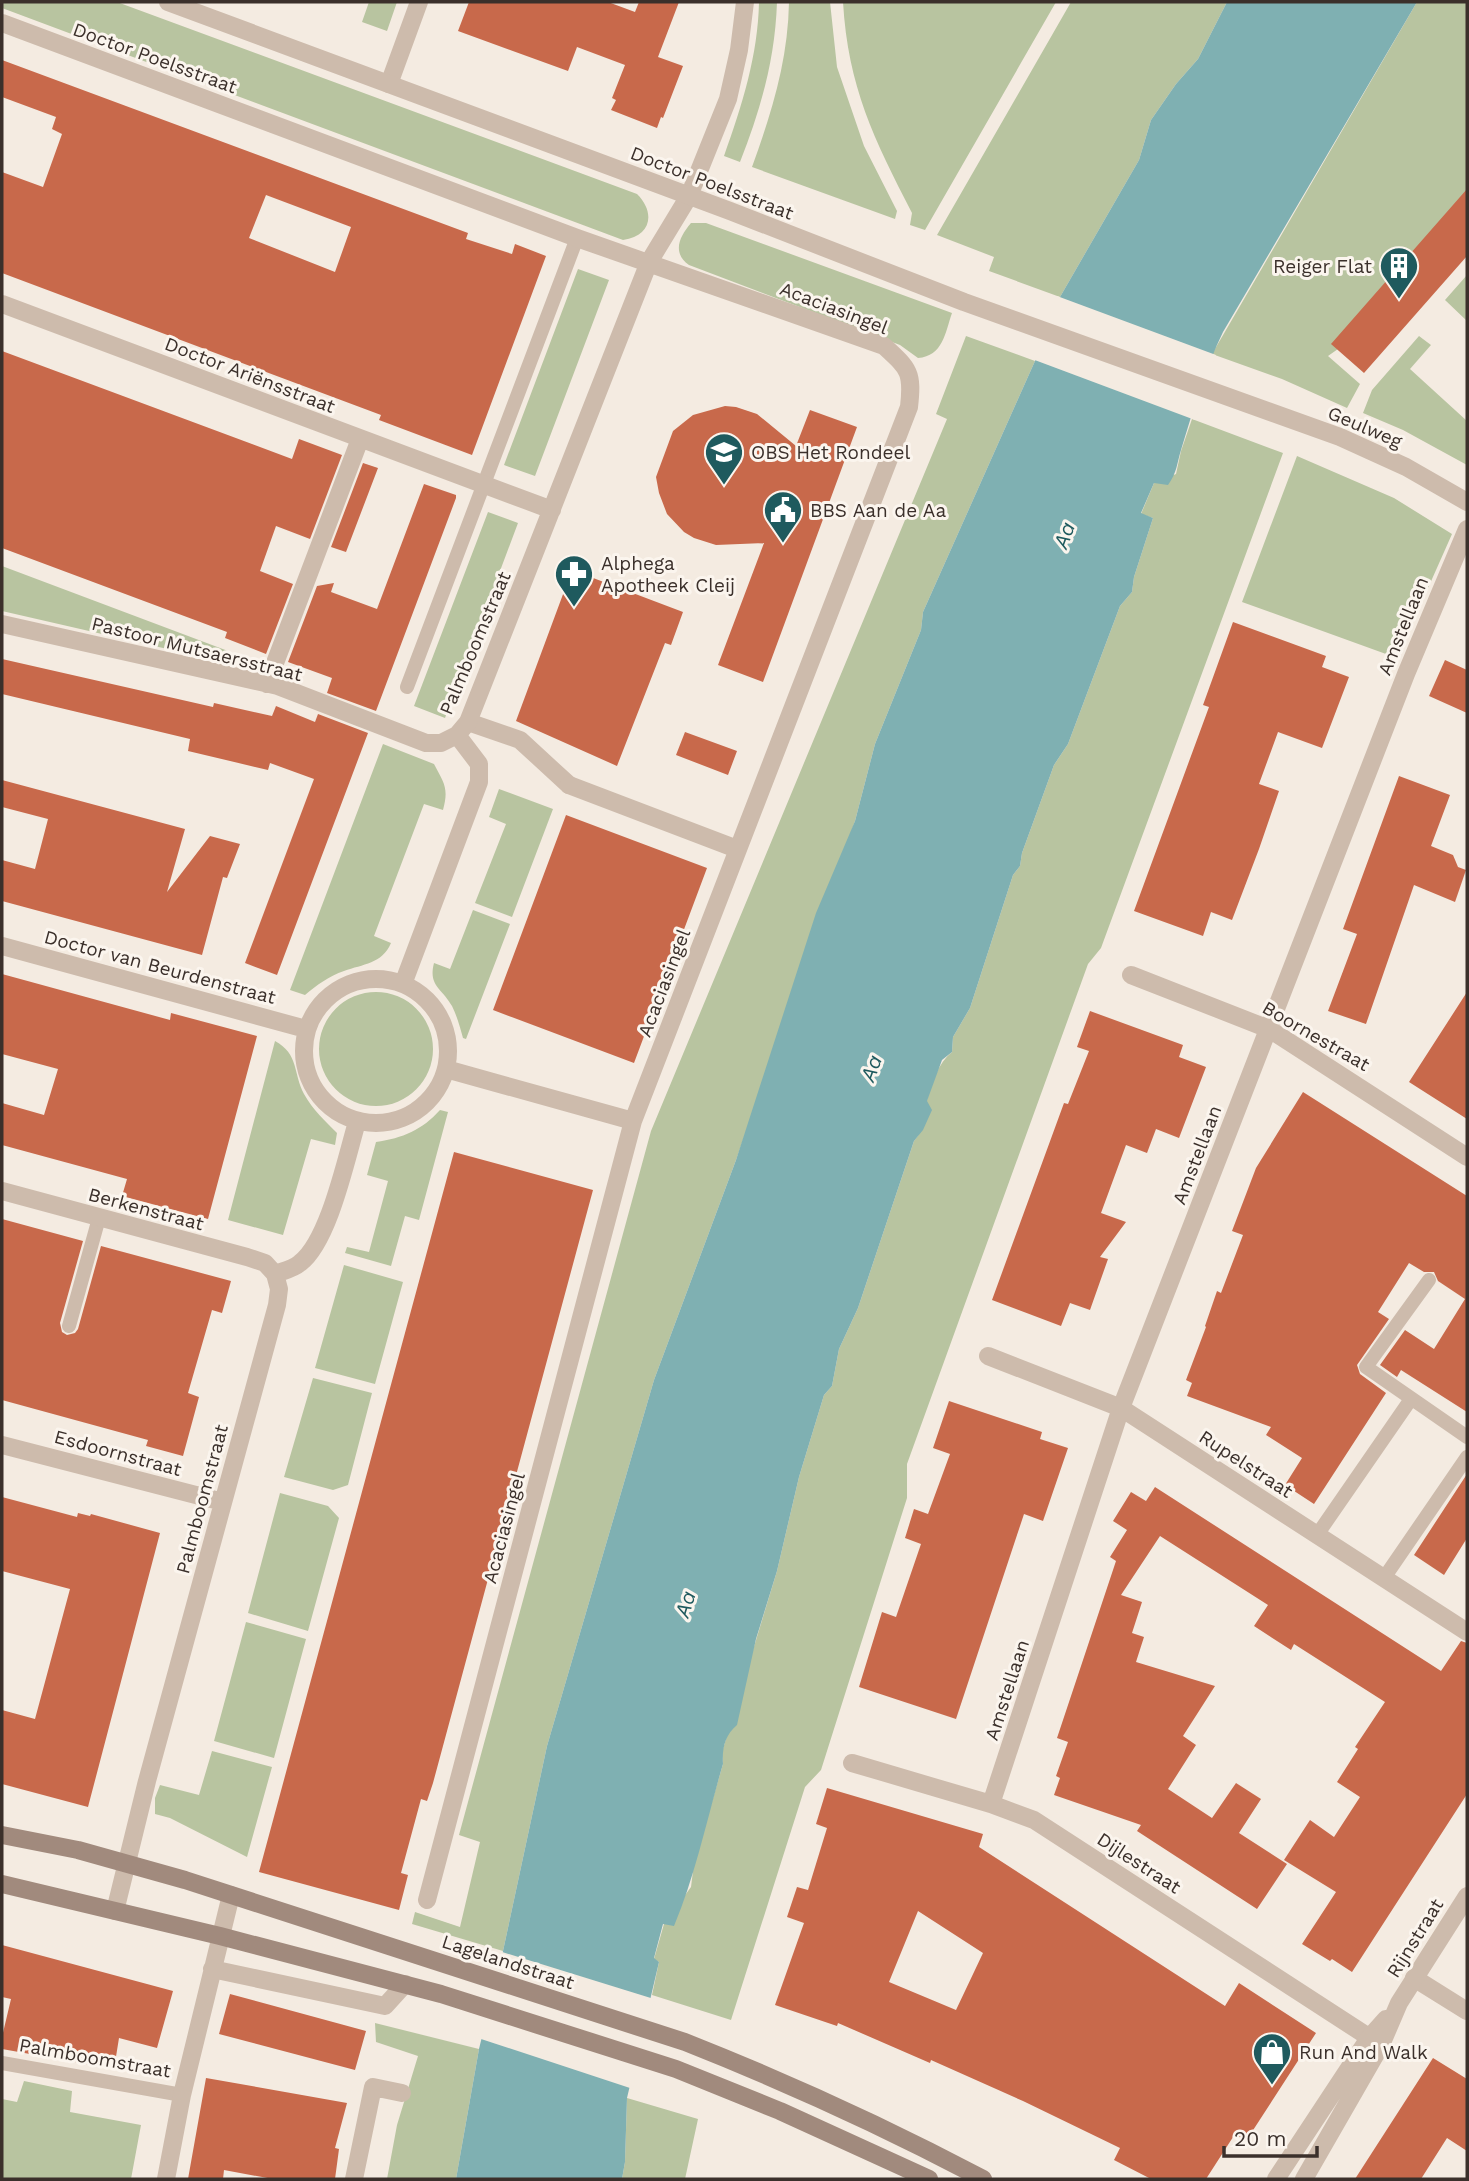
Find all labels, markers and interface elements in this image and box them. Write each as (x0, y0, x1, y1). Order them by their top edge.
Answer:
street label: Doctor Poelsstraat (70, 18, 240, 98)
street label: Doctor Poelsstraat (627, 141, 797, 225)
building icon: Reiger Flat (1378, 245, 1420, 300)
place label: Reiger Flat (1273, 255, 1372, 278)
street label: Acaciasingel (777, 277, 891, 339)
street label: Doctor Ariënsstraat (161, 332, 339, 418)
street label: Geulweg (1324, 401, 1406, 453)
school or university icon: OBS Het Rondeel (703, 431, 745, 486)
place label: OBS Het Rondeel (751, 441, 911, 464)
public building icon: BBS Aan de Aa (762, 489, 804, 544)
place label: BBS Aan de Aa (810, 499, 946, 522)
water label: Aa (1047, 518, 1080, 553)
place label: Alphega Apotheek Cleij (601, 552, 735, 597)
pharmacy icon: Alphega Apotheek Cleij (553, 553, 595, 608)
street label: Palmboomstraat (434, 568, 516, 718)
street label: Amstellaan (1373, 573, 1433, 679)
street label: Pastoor Mutsaersstraat (89, 612, 305, 686)
street label: Doctor van Beurdenstraat (42, 925, 278, 1009)
street label: Acaciasingel (633, 926, 695, 1040)
street label: Boornestraat (1258, 996, 1374, 1076)
water label: Aa (854, 1051, 887, 1086)
street label: Amstellaan (1168, 1102, 1226, 1208)
street label: Berkenstraat (86, 1183, 206, 1235)
street label: Palmboomstraat (171, 1422, 233, 1576)
street label: Esdoornstraat (52, 1425, 184, 1481)
street label: Rupelstraat (1195, 1425, 1297, 1503)
street label: Acaciasingel (478, 1470, 530, 1586)
water label: Aa (669, 1588, 701, 1621)
street label: Amstellaan (980, 1637, 1034, 1743)
street label: Dijlestraat (1093, 1827, 1185, 1899)
street label: Rijnstraat (1382, 1894, 1448, 1982)
street label: Lagelandstraat (439, 1930, 577, 1994)
shop icon: Run And Walk (1251, 2031, 1293, 2086)
street label: Palmboomstraat (17, 2033, 173, 2083)
place label: Run And Walk (1299, 2041, 1428, 2064)
scale bar (1224, 2114, 1317, 2158)
text: 20 m (1234, 2126, 1286, 2151)

